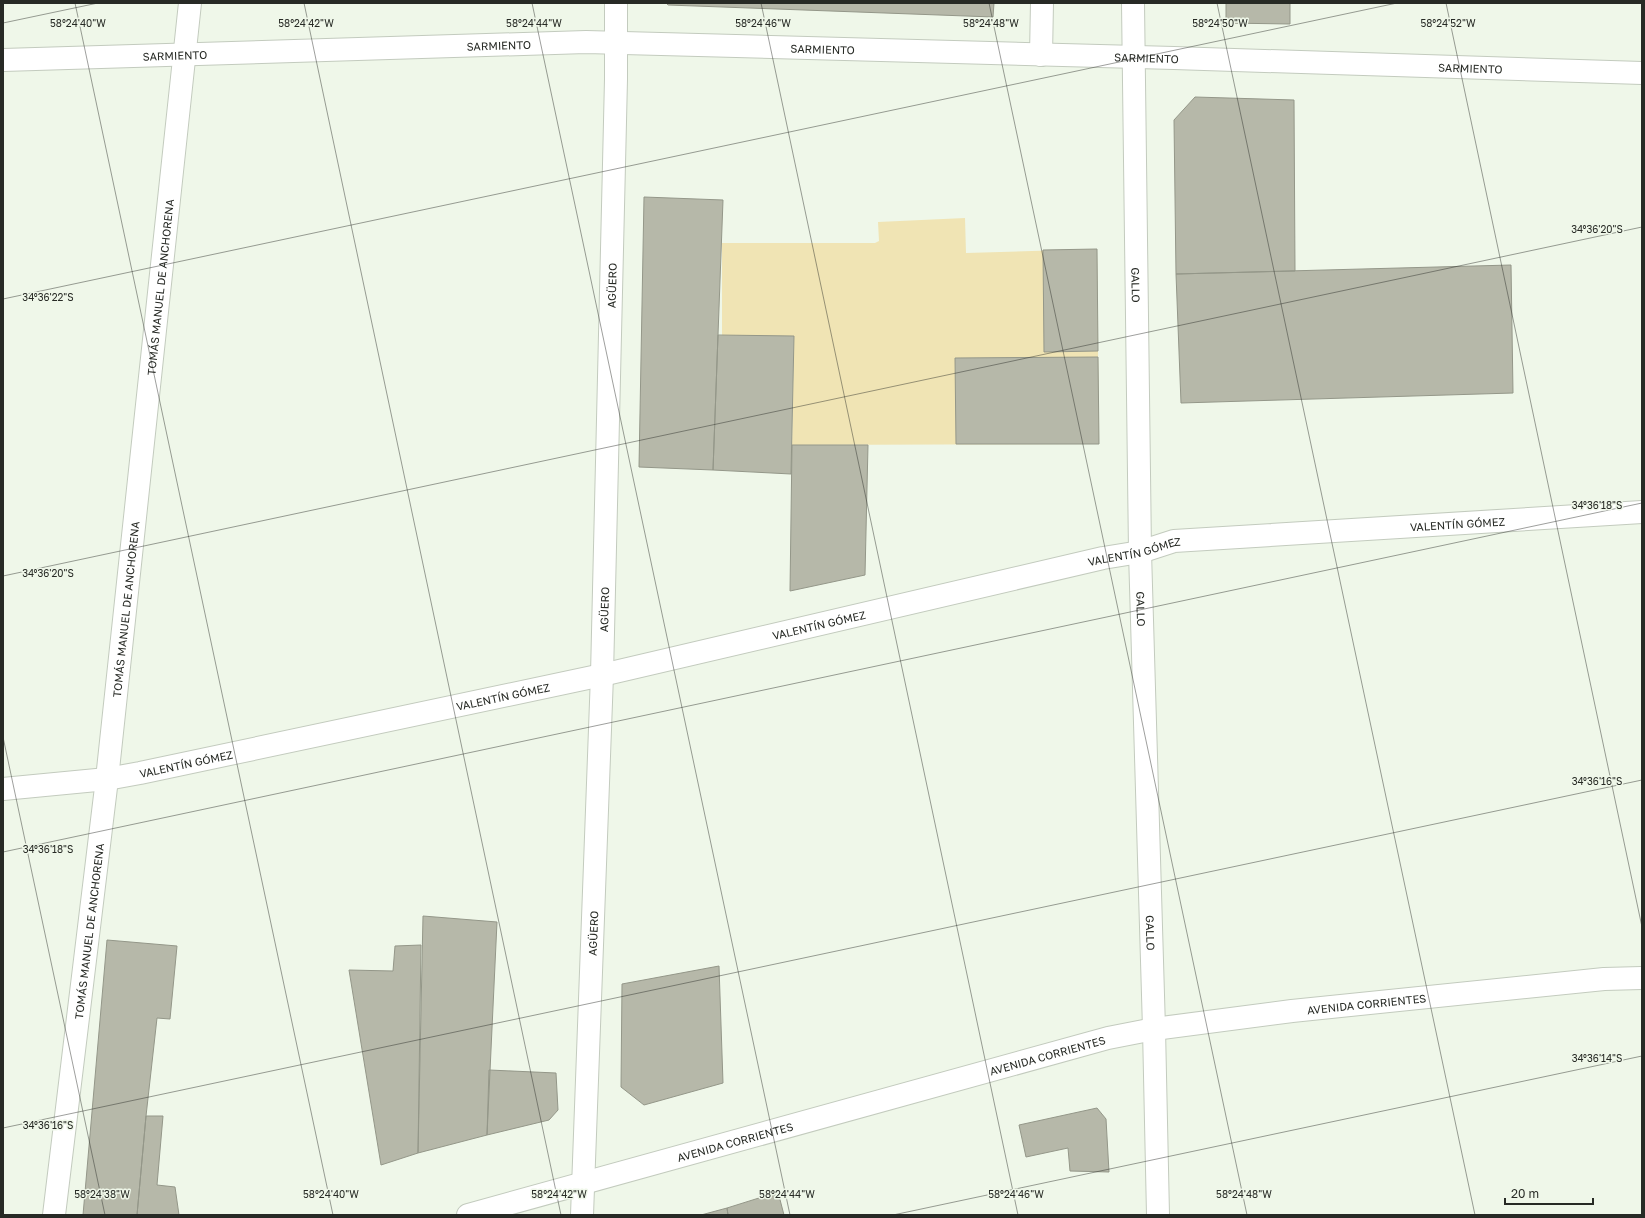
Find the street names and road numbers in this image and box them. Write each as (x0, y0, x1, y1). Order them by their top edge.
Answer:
street label: SARMIENTO (466, 37, 531, 52)
street label: SARMIENTO (790, 41, 855, 56)
street label: SARMIENTO (142, 47, 207, 62)
street label: SARMIENTO (1114, 50, 1179, 65)
street label: SARMIENTO (1438, 60, 1503, 75)
street label: TOMÁS MANUEL DE ANCHORENA (144, 198, 176, 376)
street label: AGÜERO (604, 263, 618, 308)
street label: GALLO (1130, 267, 1143, 303)
street label: VALENTÍN GÓMEZ (1410, 514, 1506, 533)
street label: TOMÁS MANUEL DE ANCHORENA (109, 520, 141, 698)
street label: VALENTÍN GÓMEZ (1087, 534, 1181, 568)
street label: AGÜERO (597, 587, 611, 632)
street label: GALLO (1135, 591, 1149, 627)
street label: VALENTÍN GÓMEZ (771, 607, 867, 642)
street label: VALENTÍN GÓMEZ (455, 680, 551, 712)
street label: VALENTÍN GÓMEZ (138, 747, 234, 779)
street label: TOMÁS MANUEL DE ANCHORENA (71, 842, 106, 1020)
street label: AGÜERO (585, 910, 600, 956)
street label: GALLO (1144, 915, 1158, 951)
street label: AVENIDA CORRIENTES (1306, 991, 1427, 1016)
street label: AVENIDA CORRIENTES (988, 1033, 1107, 1077)
street label: AVENIDA CORRIENTES (676, 1119, 794, 1163)

